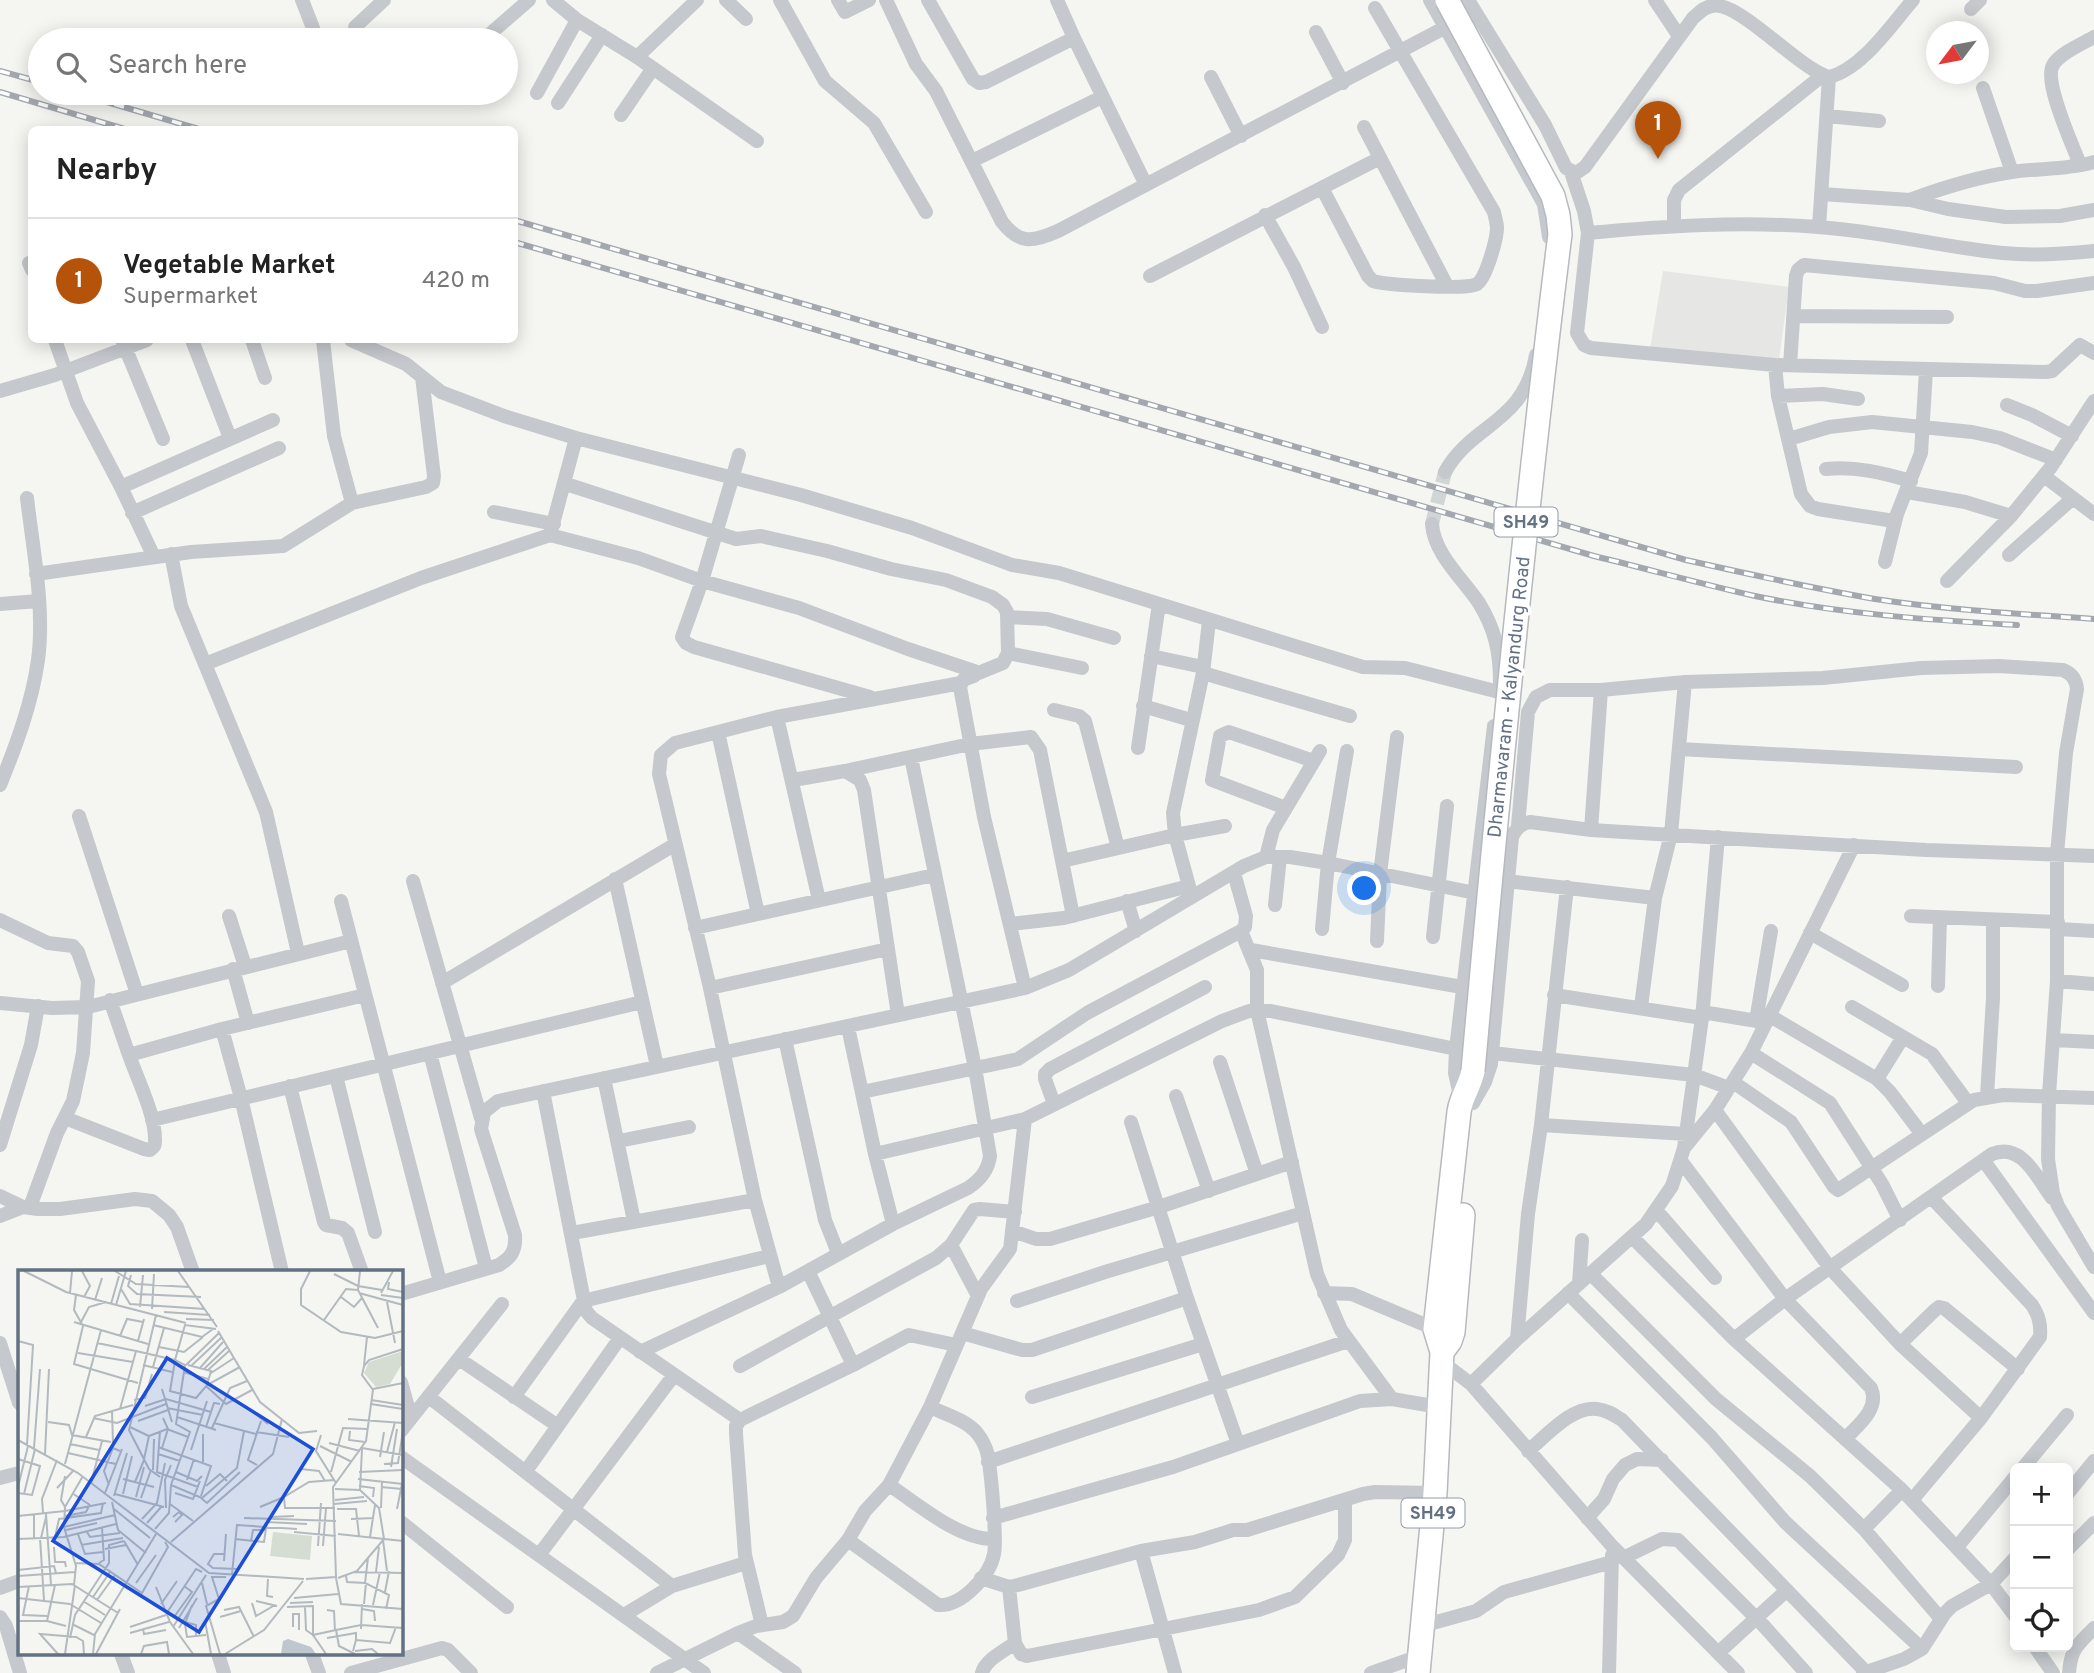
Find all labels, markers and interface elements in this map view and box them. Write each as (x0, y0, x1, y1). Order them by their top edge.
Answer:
north arrow (1926, 21, 1989, 84)
search box (28, 28, 518, 105)
icon: search (52, 48, 90, 86)
text: Search here (108, 50, 247, 83)
pin: 1 (1635, 101, 1681, 159)
text: Nearby (56, 153, 157, 190)
text: Vegetable Market (123, 250, 335, 283)
text: 1 (74, 267, 84, 296)
text: 420 m (422, 267, 490, 296)
text: Supermarket (123, 283, 258, 312)
road number: SH49 (1494, 508, 1558, 536)
street label: Dharmavaram - Kalyandurg Road (1483, 555, 1537, 839)
your location (1347, 871, 1381, 905)
inset map (18, 1270, 402, 1656)
map controls (2010, 1463, 2073, 1652)
button: + (2010, 1463, 2073, 1526)
road number: SH49 (1402, 1498, 1464, 1528)
button: − (2010, 1526, 2073, 1589)
button: locate (2010, 1589, 2073, 1652)

